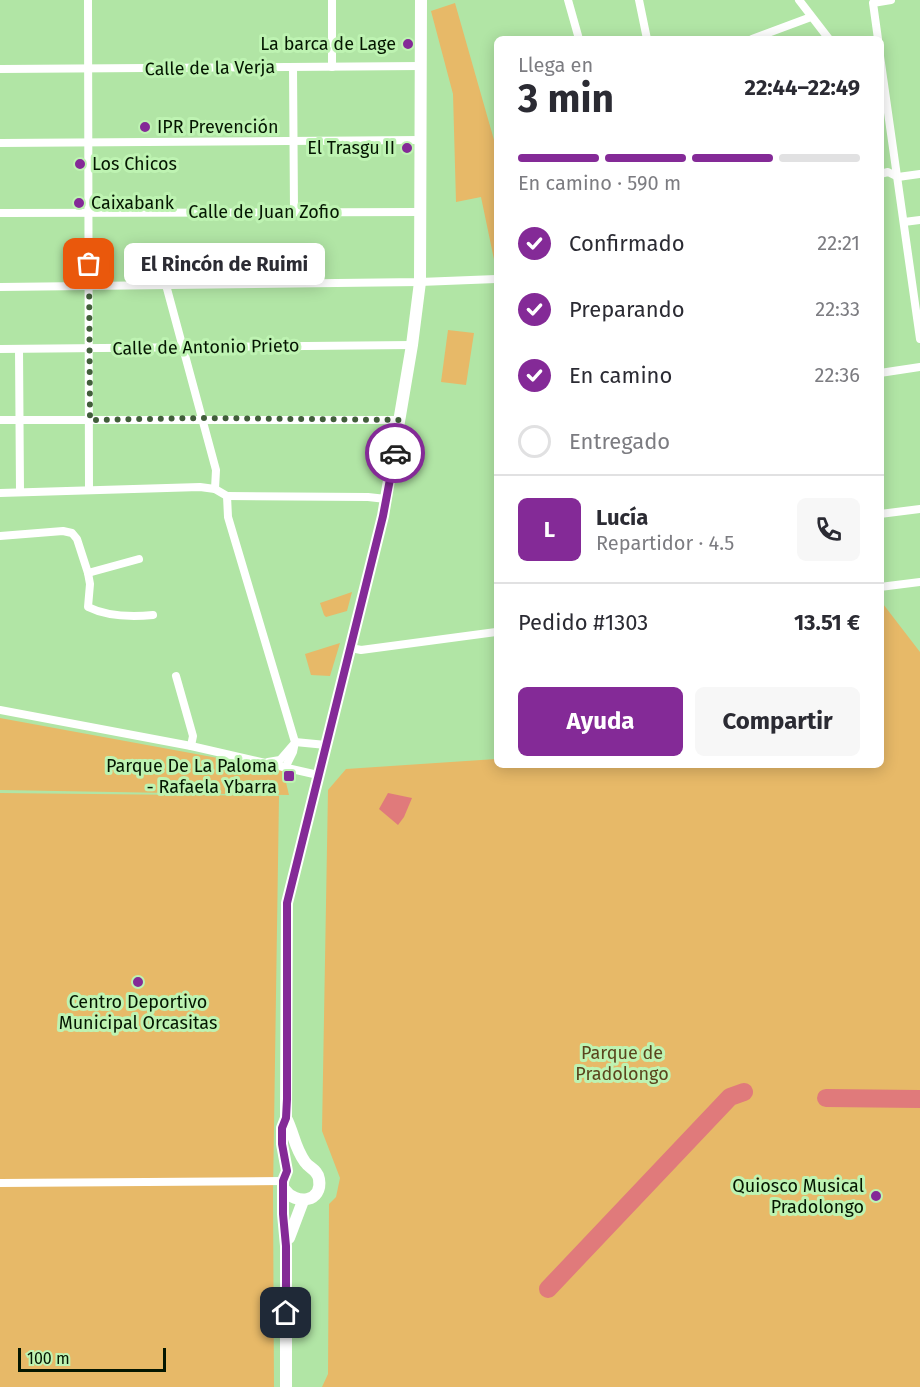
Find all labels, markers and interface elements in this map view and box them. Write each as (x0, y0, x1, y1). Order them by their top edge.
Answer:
place label: La barca de Lage (260, 33, 396, 55)
marker: La barca de Lage (401, 37, 415, 51)
text: Llega en (518, 53, 593, 77)
street label: Calle de la Verja (145, 56, 275, 80)
text: 22:44–22:49 (745, 74, 860, 101)
text: 3 min (518, 76, 614, 122)
place label: IPR Prevención (157, 116, 279, 138)
marker: IPR Prevención (138, 120, 152, 134)
place label: El Trasgu II (307, 137, 395, 159)
marker: El Trasgu II (400, 141, 414, 155)
place label: Los Chicos (92, 153, 177, 175)
marker: Los Chicos (73, 157, 87, 171)
text: En camino · 590 m (518, 171, 681, 195)
place label: Caixabank (91, 192, 175, 214)
marker: Caixabank (72, 196, 86, 210)
street label: Calle de Juan Zofio (188, 201, 340, 223)
icon: check (518, 227, 551, 260)
text: Confirmado (569, 230, 685, 257)
text: 22:21 (817, 231, 860, 255)
pin (63, 238, 114, 289)
callout: El Rincón de Ruimi (125, 243, 326, 285)
icon: bag (72, 247, 105, 280)
text: El Rincón de Ruimi (141, 252, 308, 276)
icon: check (518, 293, 551, 326)
text: Preparando (569, 296, 685, 323)
text: 22:33 (815, 297, 860, 321)
street label: Calle de Antonio Prieto (112, 334, 300, 360)
icon: check (518, 359, 551, 392)
text: En camino (569, 362, 672, 389)
text: 22:36 (815, 363, 860, 387)
courier (365, 423, 425, 483)
text: Entregado (569, 428, 670, 455)
icon: car (379, 437, 412, 470)
button: phone (797, 498, 860, 561)
text: Lucía (596, 504, 648, 531)
text: L (544, 516, 555, 543)
text: Repartidor · 4.5 (596, 531, 734, 555)
text: Pedido #1303 (518, 609, 648, 636)
text: 13.51 € (794, 609, 860, 636)
button: Ayuda (518, 687, 683, 756)
button: Compartir (695, 687, 860, 756)
place label: Parque De La Paloma - Rafaela Ybarra (106, 755, 277, 798)
marker: Parque De La Paloma - Rafaela Ybarra (282, 769, 296, 783)
marker: Centro Deportivo Municipal Orcasitas (131, 975, 145, 989)
place label: Centro Deportivo Municipal Orcasitas (59, 991, 217, 1034)
park label: Parque de Pradolongo (575, 1042, 669, 1085)
place label: Quiosco Musical Pradolongo (732, 1175, 864, 1218)
marker: Quiosco Musical Pradolongo (869, 1189, 883, 1203)
pin (260, 1287, 311, 1338)
icon: home (269, 1296, 302, 1329)
scale bar (18, 1345, 166, 1372)
text: 100 m (27, 1349, 70, 1368)

